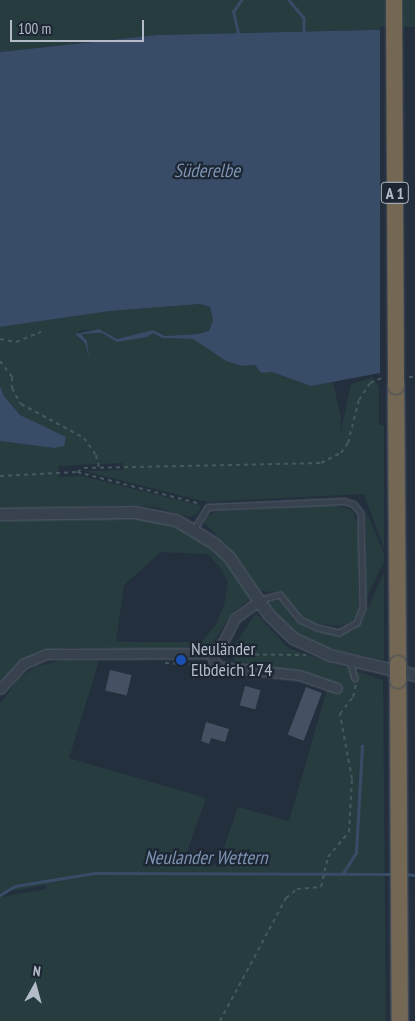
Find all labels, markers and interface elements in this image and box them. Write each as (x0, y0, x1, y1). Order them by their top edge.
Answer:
scale bar (12, 10, 146, 42)
text: 100 m (18, 19, 51, 38)
water label: Süderelbe (174, 160, 240, 182)
road number: A 1 (380, 180, 410, 207)
place label: Neuländer Elbdeich 174 (191, 639, 272, 682)
marker: Neuländer Elbdeich 174 (175, 654, 187, 666)
water label: Neulander Wettern (144, 847, 268, 869)
north arrow (10, 961, 60, 1011)
text: N (32, 962, 42, 981)

